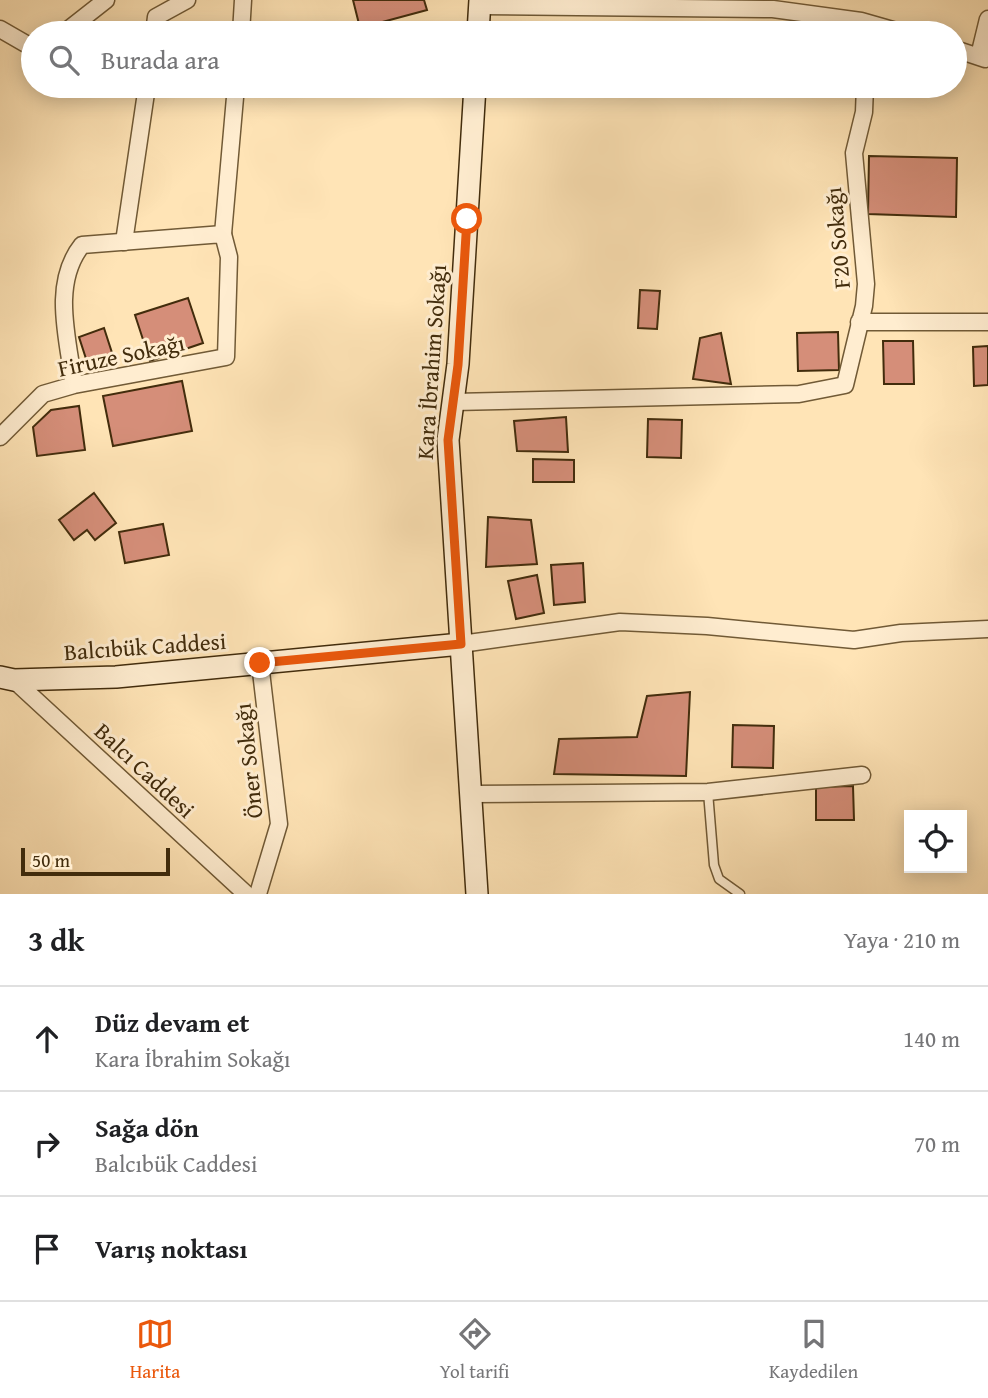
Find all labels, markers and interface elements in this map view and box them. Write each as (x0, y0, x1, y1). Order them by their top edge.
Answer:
search box (21, 21, 967, 98)
text: Burada ara (101, 40, 220, 79)
icon: search (45, 41, 83, 79)
street label: F20 Sokağı (816, 186, 858, 290)
route start (451, 203, 482, 234)
street label: Kara İbrahim Sokağı (408, 263, 454, 461)
street label: Firuze Sokağı (55, 325, 187, 385)
street label: Balcıbük Caddesi (63, 624, 227, 668)
route end (244, 647, 275, 678)
street label: Öner Sokağı (226, 702, 270, 820)
street label: Balcı Caddesi (88, 715, 202, 825)
map controls (904, 810, 967, 873)
button: locate (904, 810, 967, 873)
scale bar (21, 845, 170, 877)
text: 50 m (32, 846, 70, 874)
text: 3 dk (28, 918, 84, 962)
text: Yaya · 210 m (844, 923, 960, 956)
text: Düz devam et (95, 1003, 249, 1042)
icon: ahead (28, 1020, 66, 1058)
text: 140 m (903, 1022, 960, 1055)
text: Kara İbrahim Sokağı (95, 1042, 290, 1075)
text: Sağa dön (95, 1108, 199, 1147)
icon: right (28, 1125, 66, 1163)
text: 70 m (914, 1127, 960, 1160)
text: Balcıbük Caddesi (95, 1147, 257, 1180)
text: Varış noktası (95, 1229, 247, 1268)
icon: arrive (28, 1230, 66, 1268)
tab: Harita (130, 1315, 180, 1385)
tab: Yol tarifi (440, 1315, 510, 1385)
tab: Kaydedilen (769, 1315, 858, 1385)

